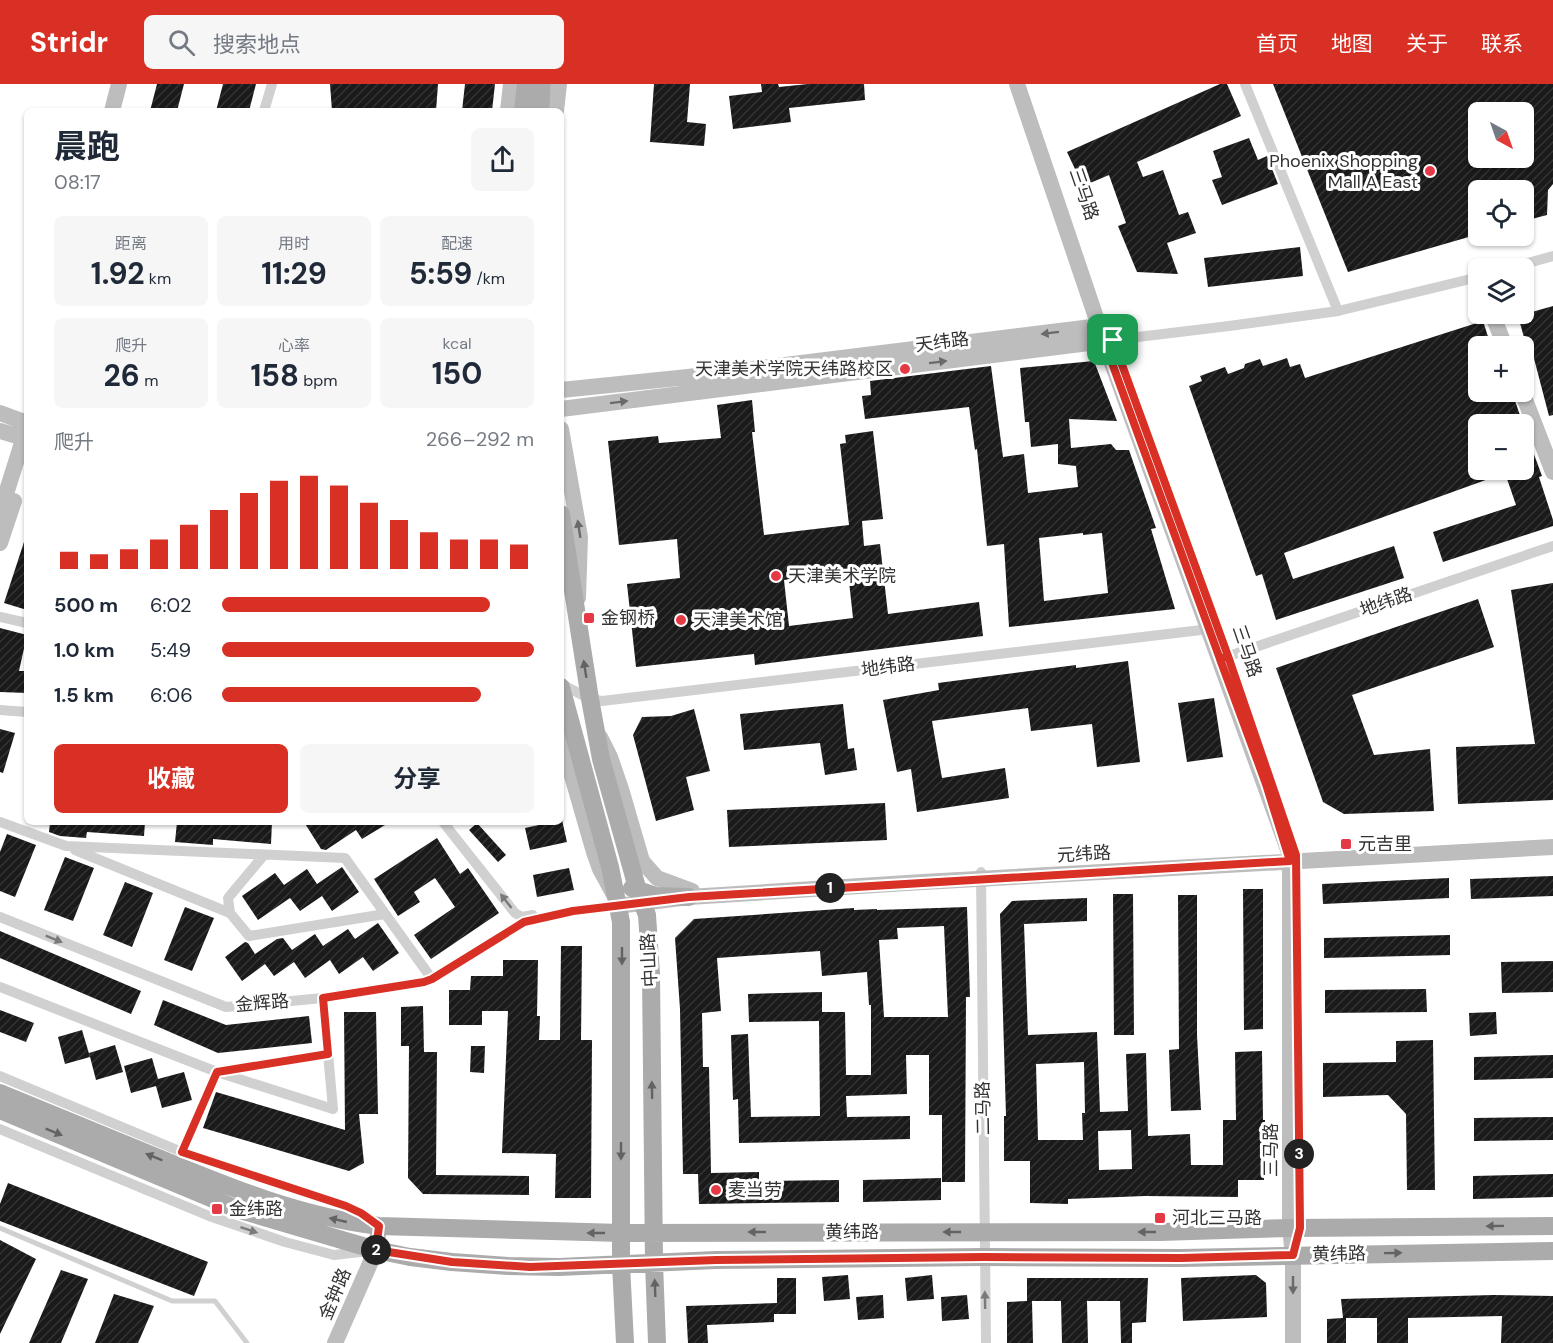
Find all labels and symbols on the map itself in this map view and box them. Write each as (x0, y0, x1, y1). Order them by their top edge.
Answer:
north arrow (1468, 102, 1534, 168)
place label: Phoenix Shopping Mall A East (1269, 149, 1418, 194)
marker: Phoenix Shopping Mall A East (1423, 164, 1437, 178)
street label: 三马路 (1064, 165, 1104, 223)
pin (1087, 314, 1138, 365)
street label: 天纬路 (914, 327, 970, 357)
one-way arrow (1041, 328, 1060, 337)
place label: 天津美术学院天纬路校区 (695, 357, 893, 381)
one-way arrow (928, 357, 947, 366)
marker: 天津美术学院天纬路校区 (898, 362, 912, 376)
one-way arrow (610, 397, 629, 406)
one-way arrow (574, 519, 583, 538)
place label: 天津美术学院 (788, 564, 896, 588)
marker: 天津美术学院 (769, 569, 783, 583)
street label: 地纬路 (1357, 582, 1415, 622)
place label: 金钢桥 (601, 606, 655, 630)
place label: 天津美术馆 (693, 608, 783, 632)
marker: 金钢桥 (582, 611, 596, 625)
marker: 天津美术馆 (674, 613, 688, 627)
street label: 三马路 (1227, 622, 1267, 680)
street label: 地纬路 (860, 652, 916, 682)
one-way arrow (580, 659, 589, 678)
place label: 元吉里 (1358, 832, 1412, 856)
marker: 元吉里 (1339, 837, 1353, 851)
street label: 元纬路 (1056, 841, 1112, 867)
pin: 1 (815, 873, 845, 903)
one-way arrow (500, 894, 512, 910)
street label: 中山路 (636, 932, 662, 988)
one-way arrow (45, 935, 63, 944)
one-way arrow (617, 947, 627, 966)
street label: 金辉路 (234, 989, 290, 1017)
one-way arrow (647, 1081, 657, 1100)
street label: 二马路 (971, 1081, 995, 1135)
street label: 三马路 (1259, 1123, 1283, 1177)
one-way arrow (45, 1128, 63, 1137)
pin: 3 (1284, 1139, 1314, 1169)
one-way arrow (616, 1142, 626, 1161)
one-way arrow (145, 1152, 163, 1161)
place label: 麦当劳 (728, 1178, 782, 1202)
marker: 麦当劳 (709, 1183, 723, 1197)
place label: 金纬路 (229, 1197, 283, 1221)
marker: 金纬路 (210, 1202, 224, 1216)
place label: 河北三马路 (1172, 1206, 1262, 1230)
marker: 河北三马路 (1153, 1211, 1167, 1225)
one-way arrow (329, 1214, 348, 1224)
street label: 黄纬路 (825, 1220, 879, 1244)
one-way arrow (1485, 1221, 1504, 1231)
one-way arrow (240, 1226, 258, 1235)
one-way arrow (748, 1227, 767, 1237)
one-way arrow (943, 1227, 962, 1237)
one-way arrow (1138, 1227, 1157, 1237)
one-way arrow (586, 1228, 605, 1238)
pin: 2 (361, 1235, 391, 1265)
street label: 黄纬路 (1312, 1242, 1366, 1266)
one-way arrow (1384, 1248, 1403, 1258)
street label: 金钟路 (313, 1264, 357, 1324)
one-way arrow (1288, 1276, 1298, 1295)
one-way arrow (651, 1278, 660, 1297)
one-way arrow (980, 1290, 990, 1309)

